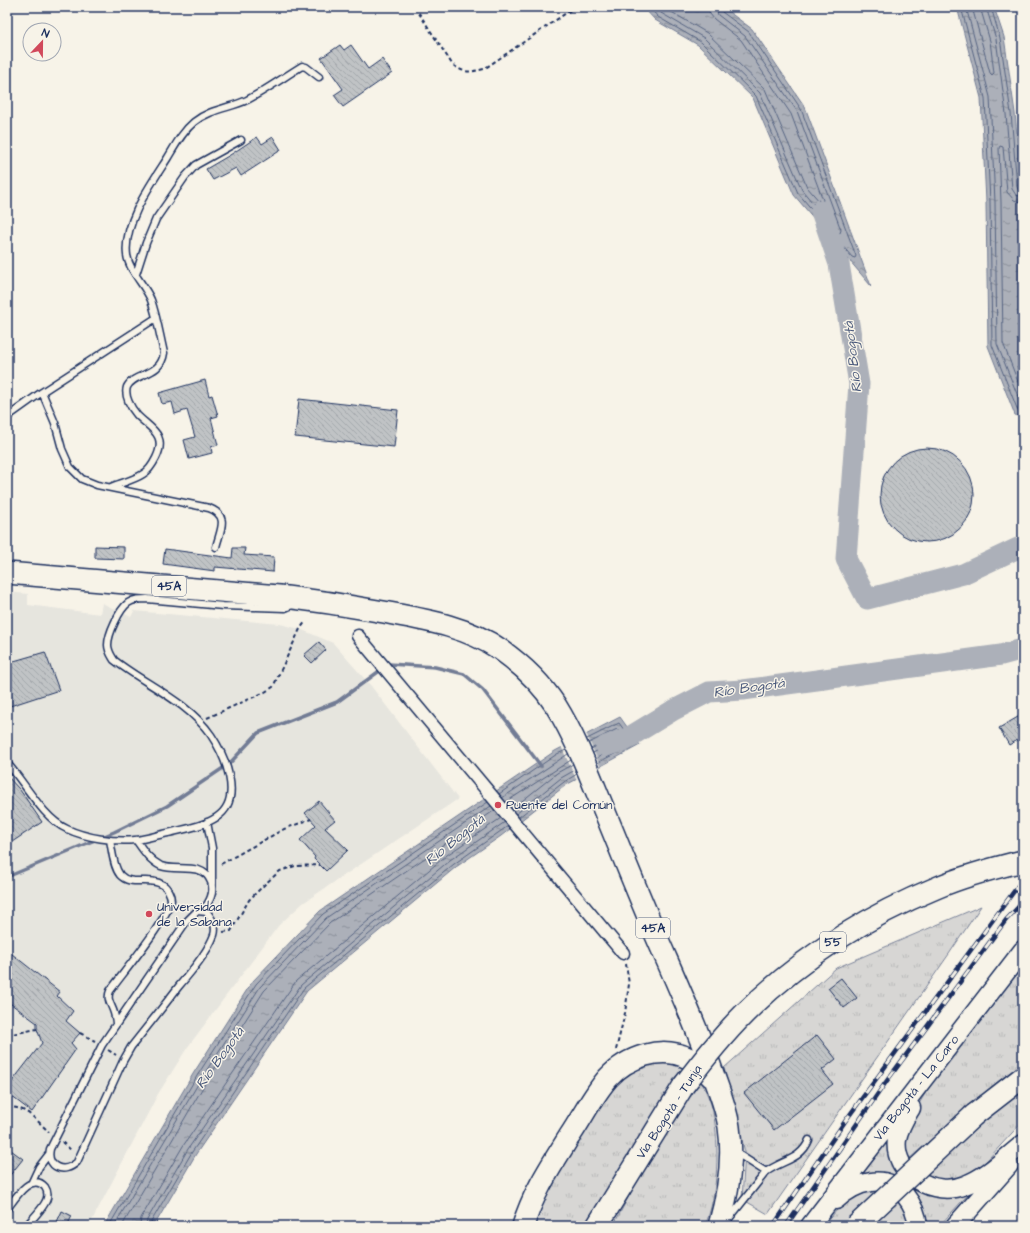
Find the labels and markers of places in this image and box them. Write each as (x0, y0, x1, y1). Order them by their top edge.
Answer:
place label: Puente del Común (506, 796, 613, 814)
marker: Puente del Común (493, 800, 503, 810)
place label: Universidad de la Sabana (157, 898, 232, 931)
marker: Universidad de la Sabana (144, 909, 154, 919)

